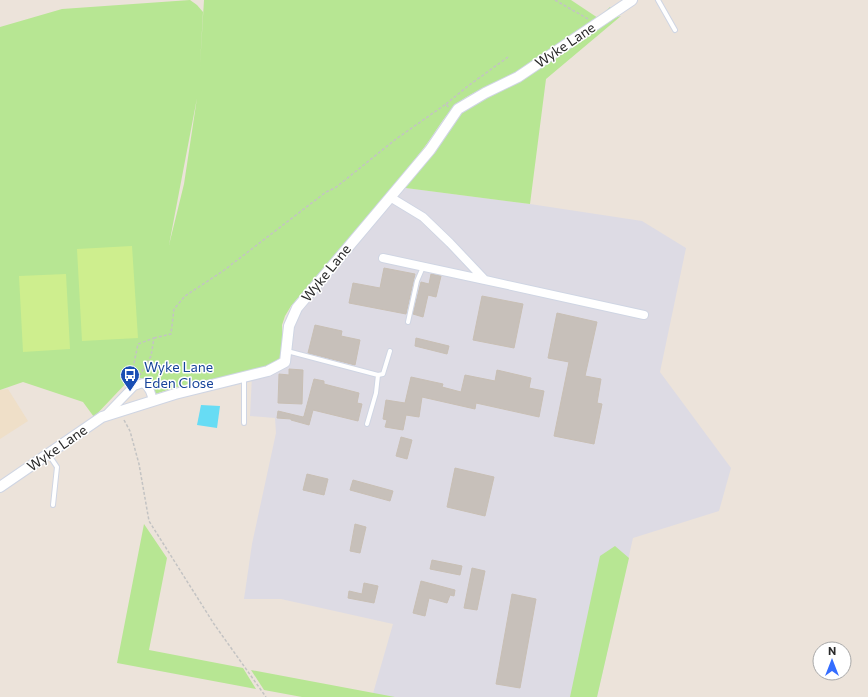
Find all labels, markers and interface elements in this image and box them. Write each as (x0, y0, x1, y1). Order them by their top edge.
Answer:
street label: Wyke Lane (531, 18, 598, 71)
street label: Wyke Lane (297, 240, 354, 305)
place label: Wyke Lane Eden Close (144, 358, 214, 391)
bus stop icon: Wyke Lane Eden Close (119, 364, 141, 392)
street label: Wyke Lane (24, 421, 90, 474)
north arrow (812, 641, 852, 681)
text: N (828, 644, 836, 657)

